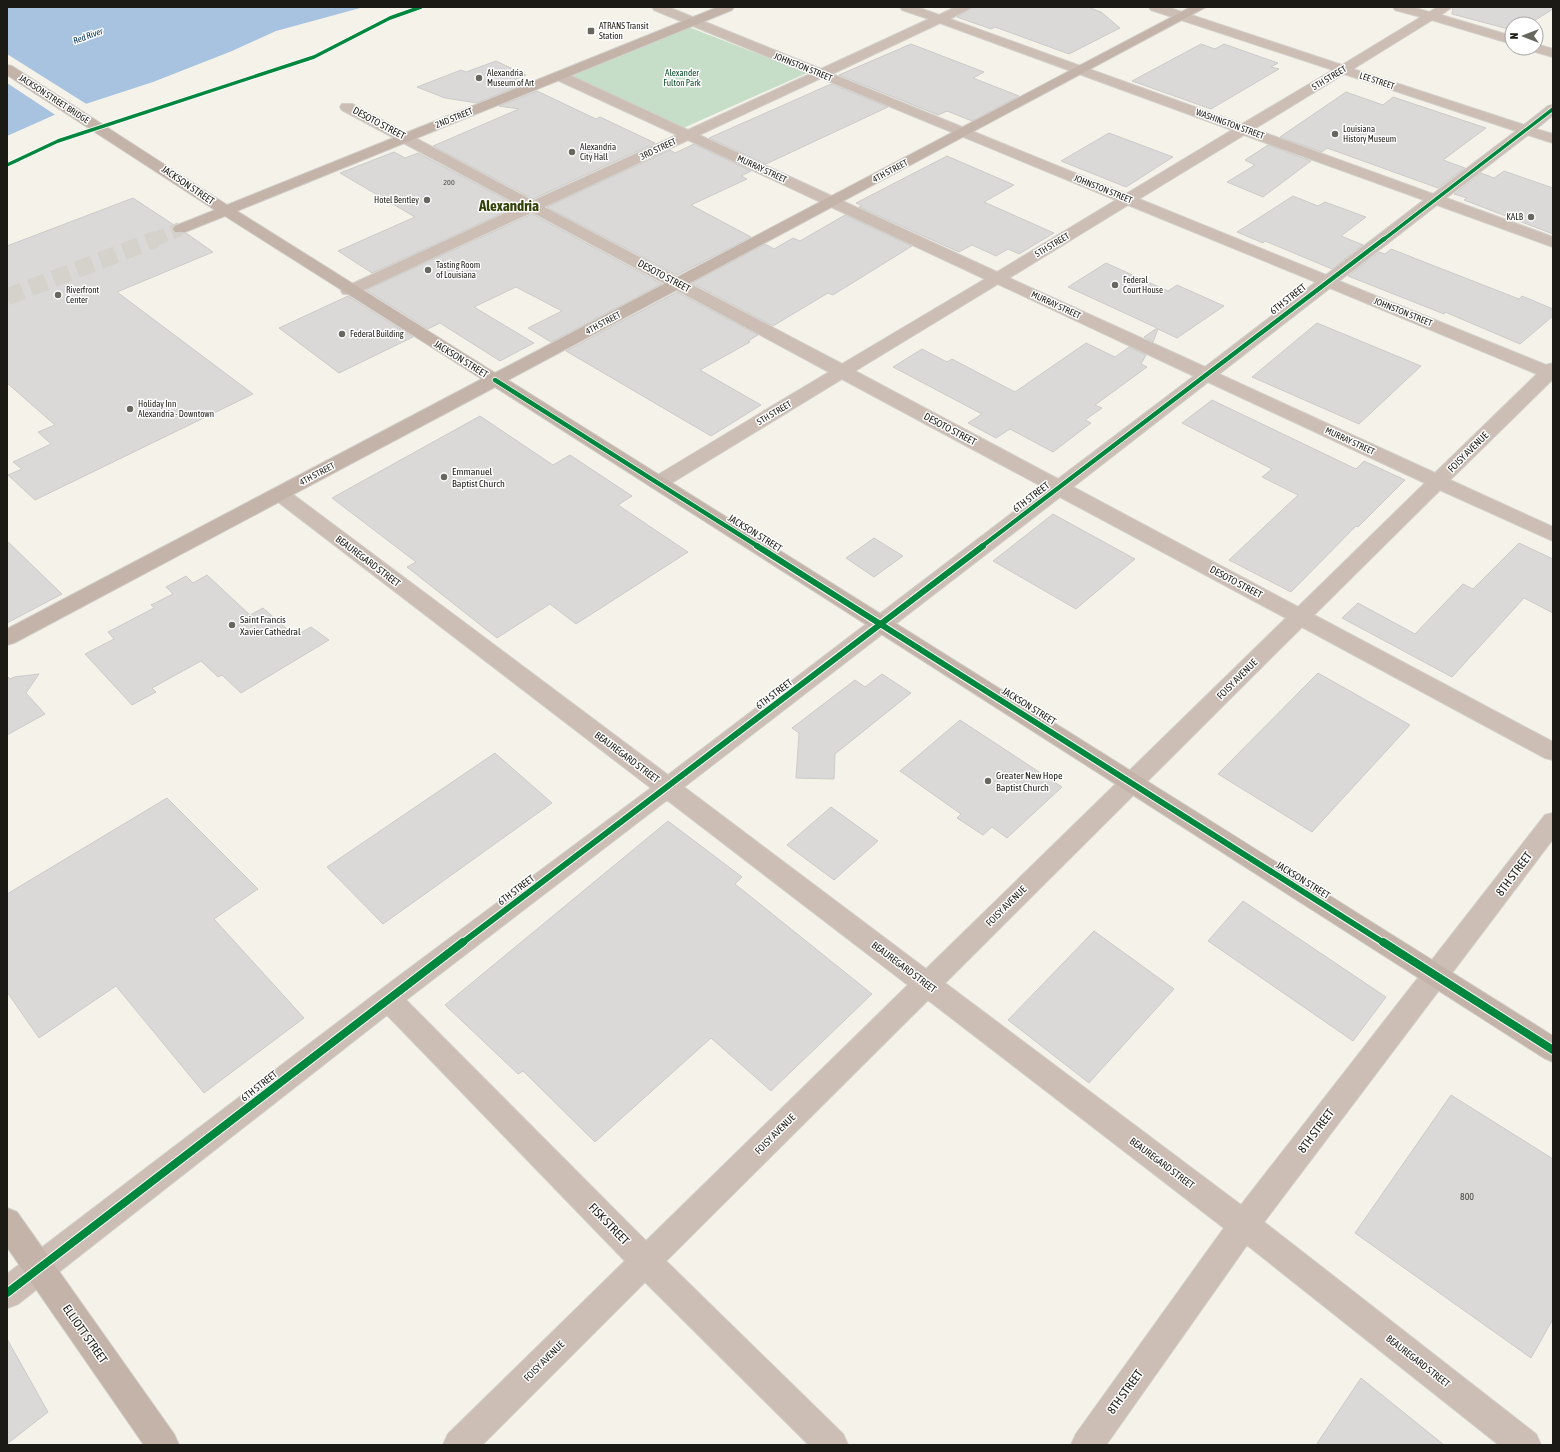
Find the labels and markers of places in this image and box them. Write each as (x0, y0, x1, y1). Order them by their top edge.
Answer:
place label: ATRANS Transit Station (599, 21, 649, 41)
marker: ATRANS Transit Station (586, 26, 596, 36)
place label: Alexandria Museum of Art (487, 68, 535, 88)
marker: Alexandria Museum of Art (474, 73, 484, 83)
place label: Louisiana History Museum (1343, 124, 1396, 144)
marker: Louisiana History Museum (1330, 129, 1340, 139)
place label: Alexandria City Hall (580, 142, 616, 162)
marker: Alexandria City Hall (567, 147, 577, 157)
place label: Hotel Bentley (374, 195, 419, 205)
marker: Hotel Bentley (422, 195, 432, 205)
place label: KALB (1506, 212, 1524, 222)
marker: KALB (1526, 212, 1536, 222)
place label: Tasting Room of Louisiana (436, 260, 480, 280)
marker: Tasting Room of Louisiana (423, 265, 433, 275)
place label: Federal Court House (1123, 275, 1163, 295)
marker: Federal Court House (1110, 280, 1120, 290)
place label: Riverfront Center (66, 285, 100, 305)
marker: Riverfront Center (53, 290, 63, 300)
marker: Federal Building (337, 329, 347, 339)
place label: Federal Building (350, 329, 404, 339)
place label: Holiday Inn Alexandria - Downtown (138, 399, 214, 419)
marker: Holiday Inn Alexandria - Downtown (125, 404, 135, 414)
place label: Emmanuel Baptist Church (452, 466, 505, 489)
marker: Emmanuel Baptist Church (439, 472, 449, 482)
place label: Saint Francis Xavier Cathedral (240, 614, 301, 637)
marker: Saint Francis Xavier Cathedral (227, 620, 237, 630)
place label: Greater New Hope Baptist Church (996, 770, 1063, 793)
marker: Greater New Hope Baptist Church (983, 776, 993, 786)

